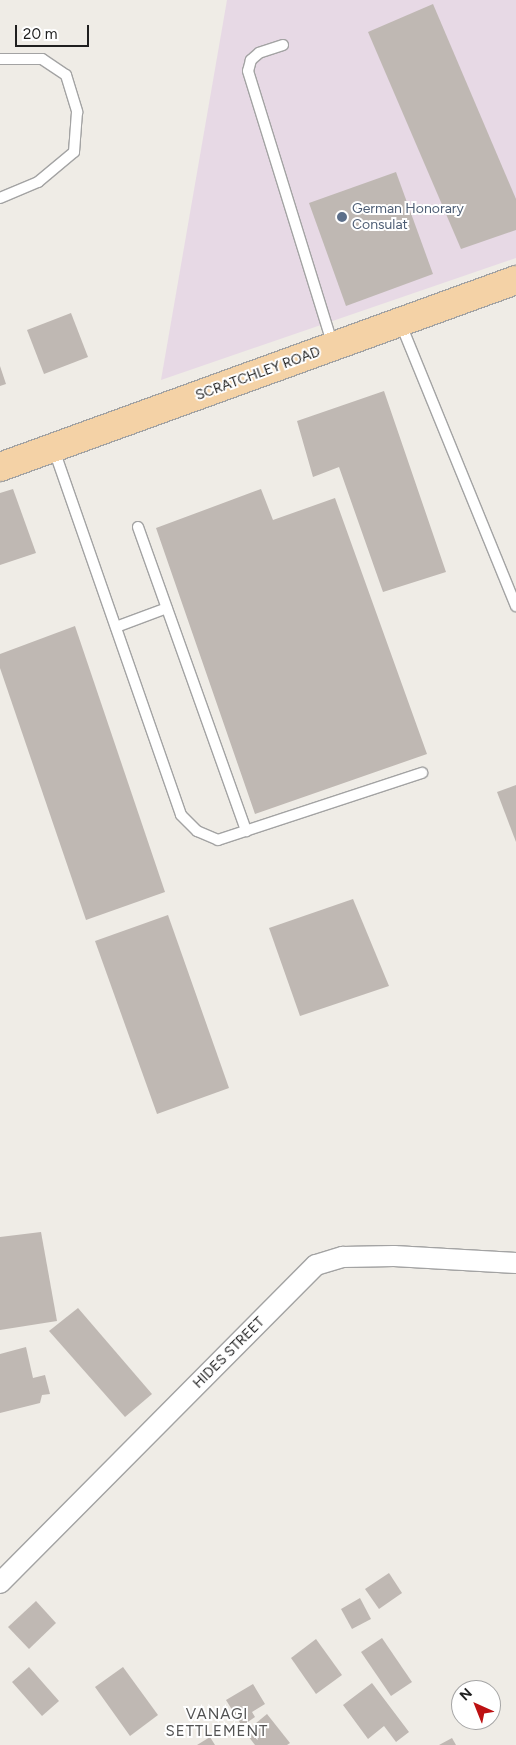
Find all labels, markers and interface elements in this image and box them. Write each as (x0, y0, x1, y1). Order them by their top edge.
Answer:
scale bar (18, 15, 91, 47)
text: 20 m (23, 25, 57, 43)
place label: German Honorary Consulat (352, 201, 464, 233)
marker: German Honorary Consulat (336, 211, 348, 223)
street label: SCRATCHLEY ROAD (193, 344, 323, 404)
street label: HIDES STREET (190, 1314, 268, 1392)
north arrow (451, 1680, 501, 1730)
text: N (456, 1685, 476, 1704)
district label: VANAGI SETTLEMENT (164, 1705, 270, 1740)

